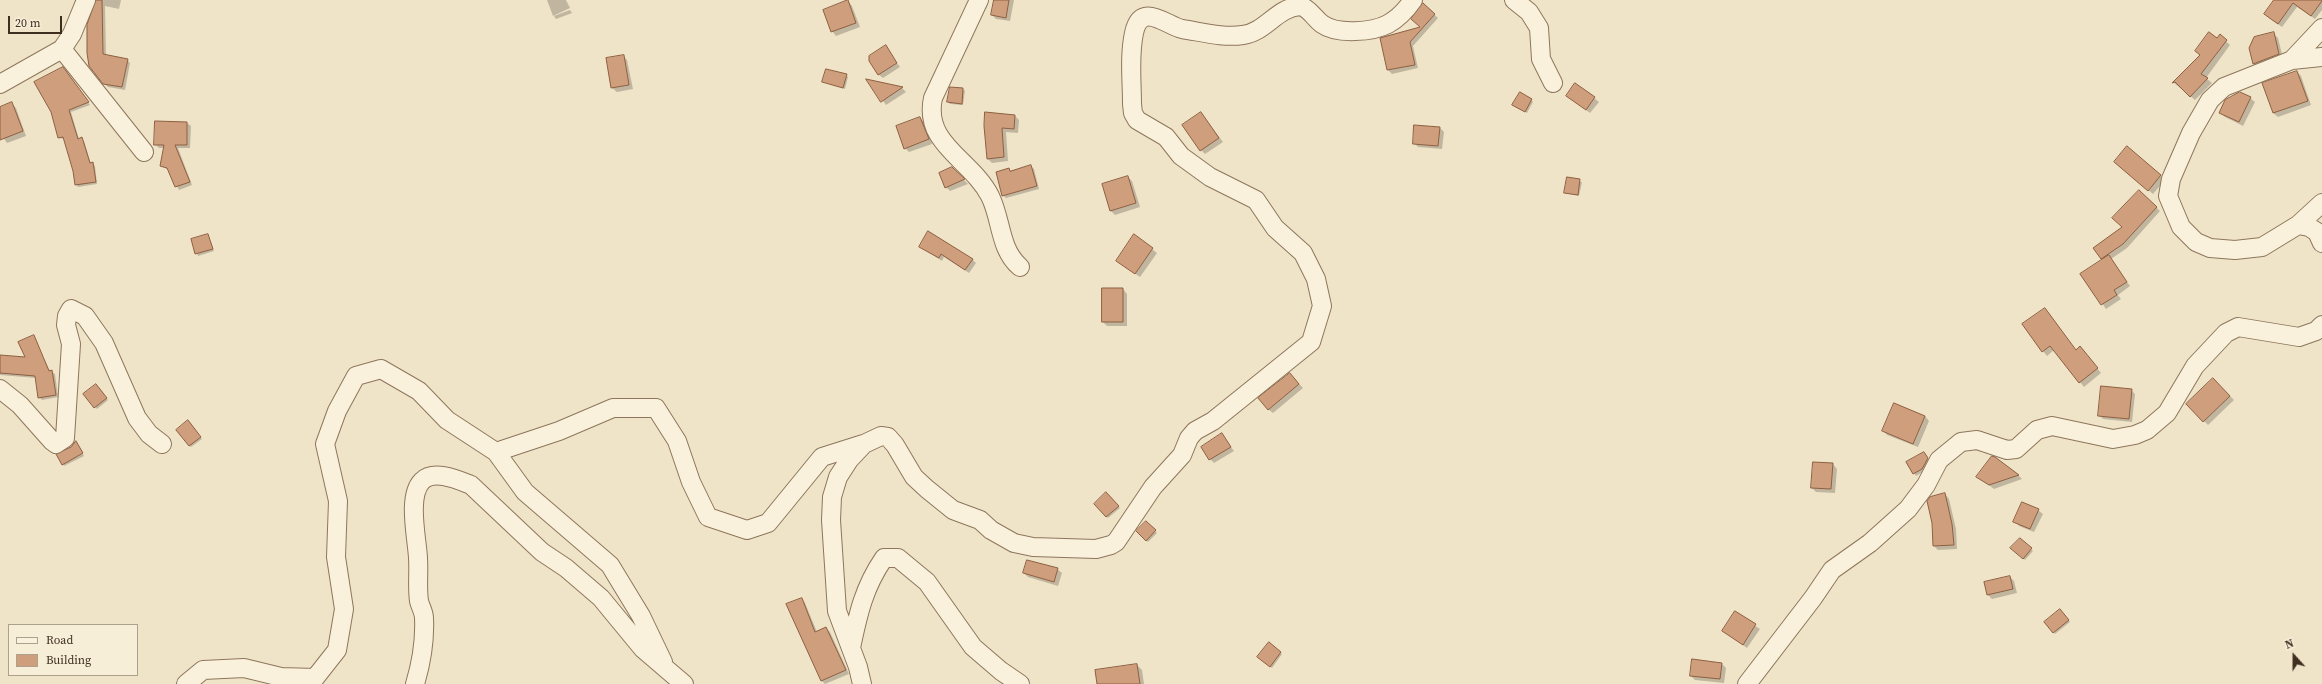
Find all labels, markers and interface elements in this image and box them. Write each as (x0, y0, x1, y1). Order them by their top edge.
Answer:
scale bar (10, 8, 64, 34)
text: 20 m (15, 15, 41, 31)
legend (8, 624, 138, 676)
text: Road (46, 632, 73, 648)
north arrow (2274, 636, 2314, 676)
text: N (2283, 636, 2296, 653)
text: Building (46, 652, 91, 668)

